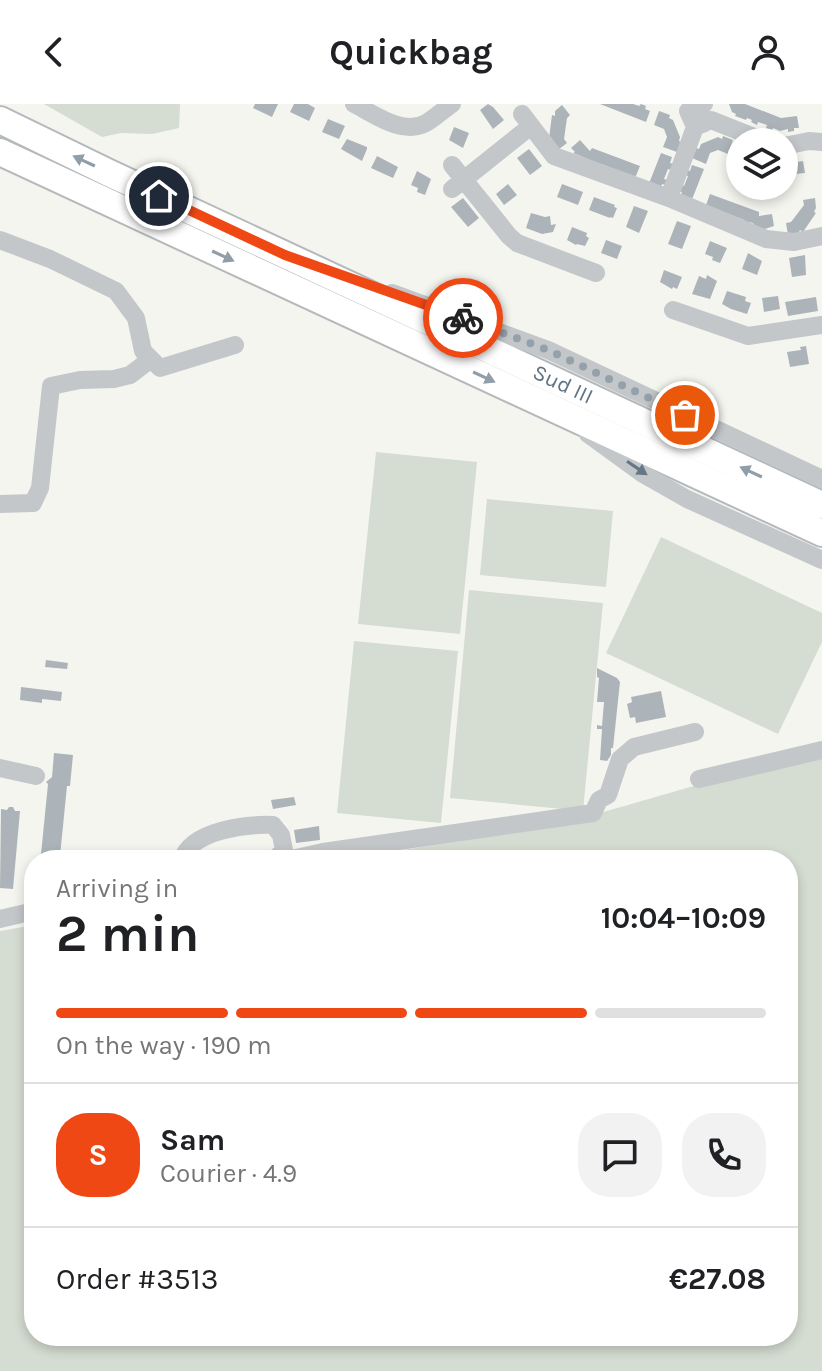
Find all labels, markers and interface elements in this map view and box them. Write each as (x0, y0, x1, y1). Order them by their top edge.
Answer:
icon: back (32, 30, 76, 74)
icon: person (746, 30, 790, 74)
text: Quickbag (329, 31, 493, 73)
map controls (726, 128, 798, 200)
button: layers (726, 128, 798, 200)
one-way arrow (73, 154, 96, 168)
pin (125, 162, 193, 230)
icon: home (137, 174, 181, 218)
one-way arrow (211, 249, 235, 263)
courier (423, 278, 503, 358)
icon: bike (441, 296, 485, 340)
street label: Sud III (529, 359, 597, 410)
one-way arrow (473, 370, 496, 384)
pin (651, 381, 719, 449)
icon: bag (663, 393, 707, 437)
one-way arrow (626, 461, 647, 476)
one-way arrow (740, 465, 763, 479)
text: Arriving in (56, 873, 178, 904)
text: 10:04–10:09 (601, 900, 766, 936)
text: 2 min (56, 903, 199, 964)
text: On the way · 190 m (56, 1030, 272, 1061)
button: chat (578, 1113, 662, 1197)
button: phone (682, 1113, 766, 1197)
text: Sam (160, 1122, 225, 1158)
text: S (88, 1137, 108, 1173)
text: Courier · 4.9 (160, 1158, 297, 1189)
text: Order #3513 (56, 1261, 218, 1297)
text: €27.08 (669, 1261, 766, 1297)

